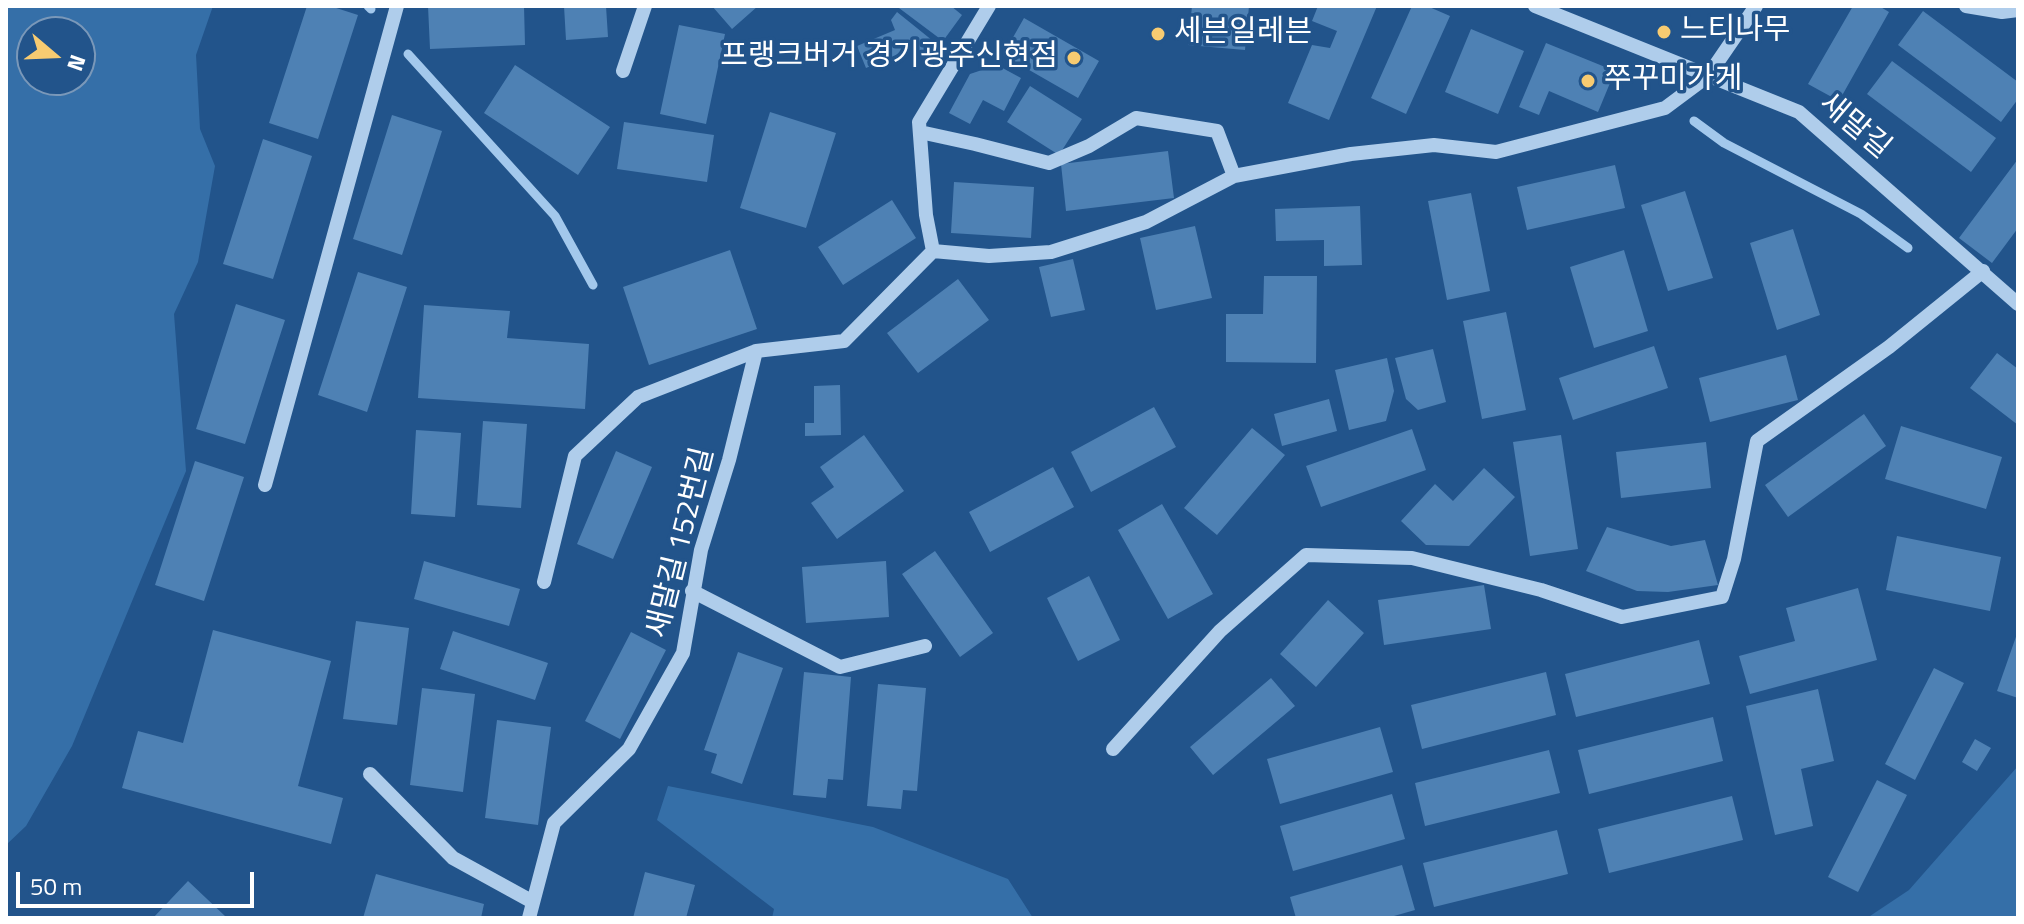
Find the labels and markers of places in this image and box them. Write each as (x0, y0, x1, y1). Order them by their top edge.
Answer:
place label: 느티나무 (1680, 14, 1790, 50)
place label: 세븐일레븐 (1174, 16, 1312, 52)
marker: 느티나무 (1655, 23, 1673, 41)
marker: 세븐일레븐 (1149, 25, 1167, 43)
place label: 프랭크버거 경기광주신현점 (720, 40, 1058, 76)
marker: 프랭크버거 경기광주신현점 (1065, 49, 1083, 67)
place label: 쭈꾸미가게 (1604, 63, 1742, 99)
marker: 쭈꾸미가게 (1579, 72, 1597, 90)

